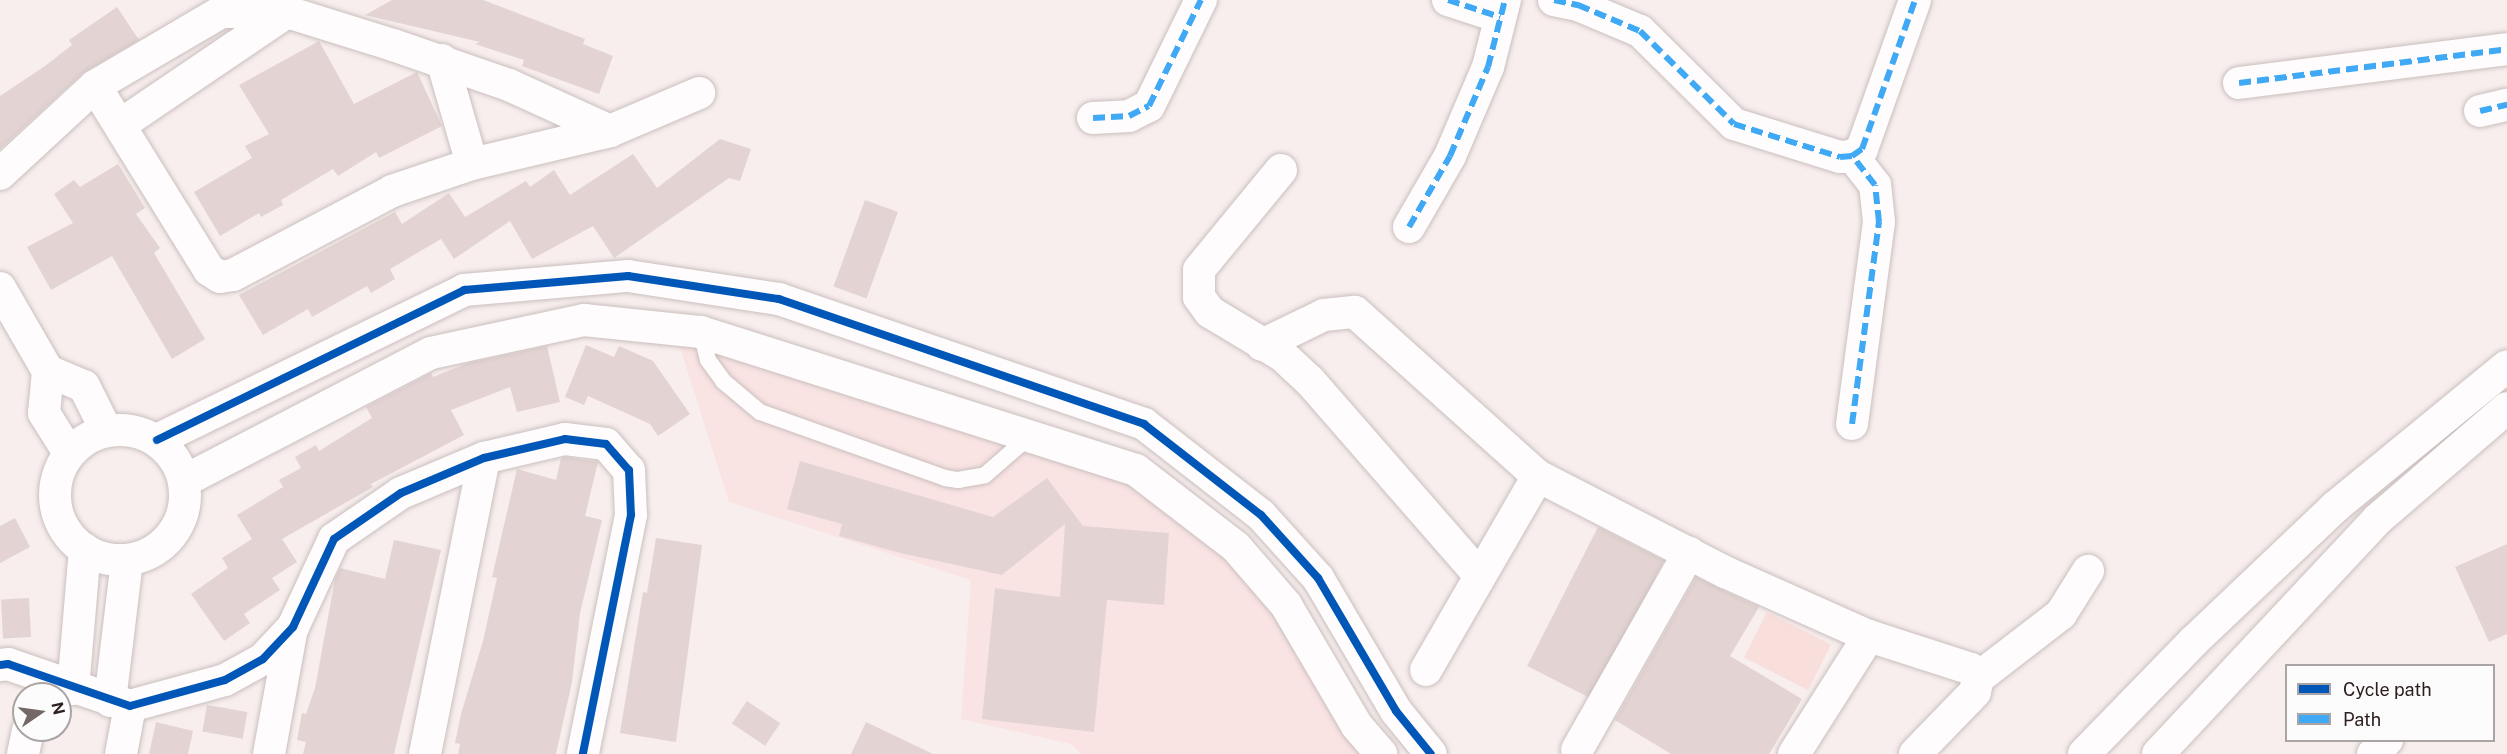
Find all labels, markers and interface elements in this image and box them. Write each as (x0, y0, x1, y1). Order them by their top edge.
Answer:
legend (2285, 664, 2495, 742)
text: Cycle path (2343, 679, 2432, 700)
north arrow (12, 682, 72, 742)
text: N (47, 700, 69, 717)
text: Path (2343, 709, 2381, 730)

